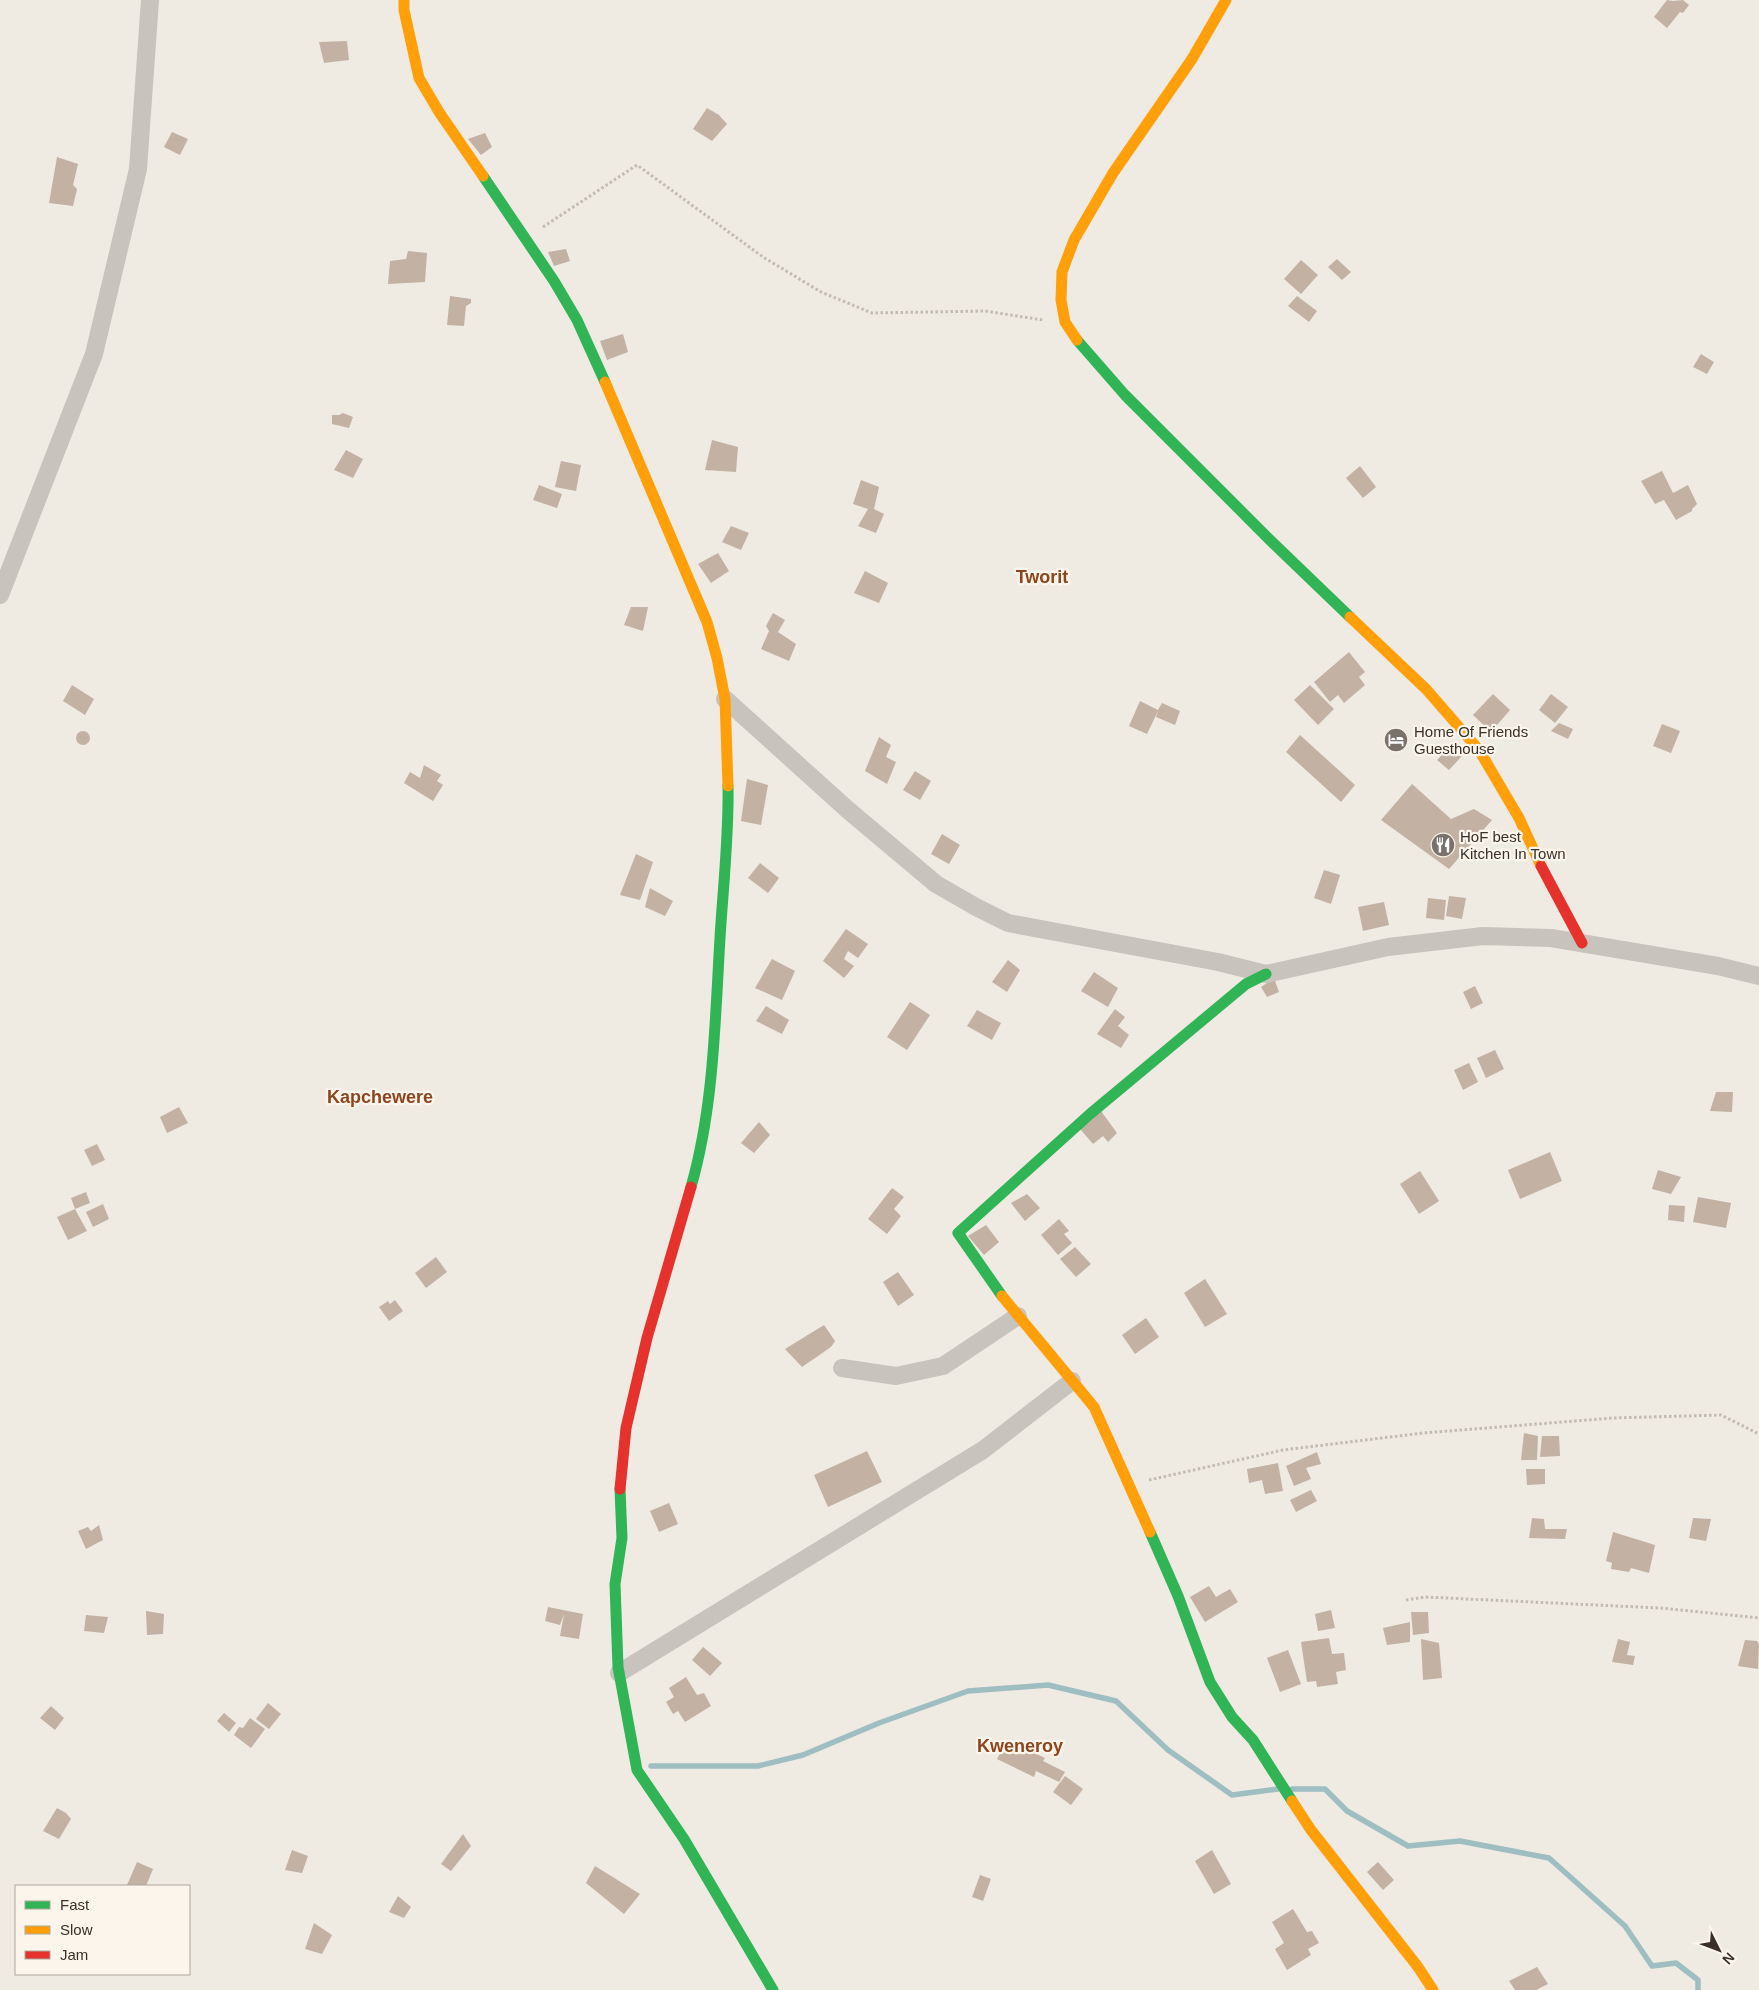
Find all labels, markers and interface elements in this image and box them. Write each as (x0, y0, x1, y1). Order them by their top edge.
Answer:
district label: Tworit (1016, 567, 1068, 587)
place label: Home Of Friends Guesthouse (1414, 723, 1528, 757)
hotel icon: Home Of Friends Guesthouse (1383, 727, 1409, 753)
place label: HoF best Kitchen In Town (1460, 828, 1566, 862)
restaurant icon: HoF best Kitchen In Town (1430, 832, 1456, 858)
district label: Kapchewere (327, 1087, 433, 1107)
district label: Kweneroy (977, 1736, 1063, 1756)
legend (15, 1885, 190, 1975)
text: Fast (60, 1896, 90, 1913)
text: Slow (60, 1921, 93, 1938)
north arrow (1694, 1925, 1744, 1975)
text: Jam (60, 1946, 88, 1963)
text: N (1719, 1950, 1738, 1968)

